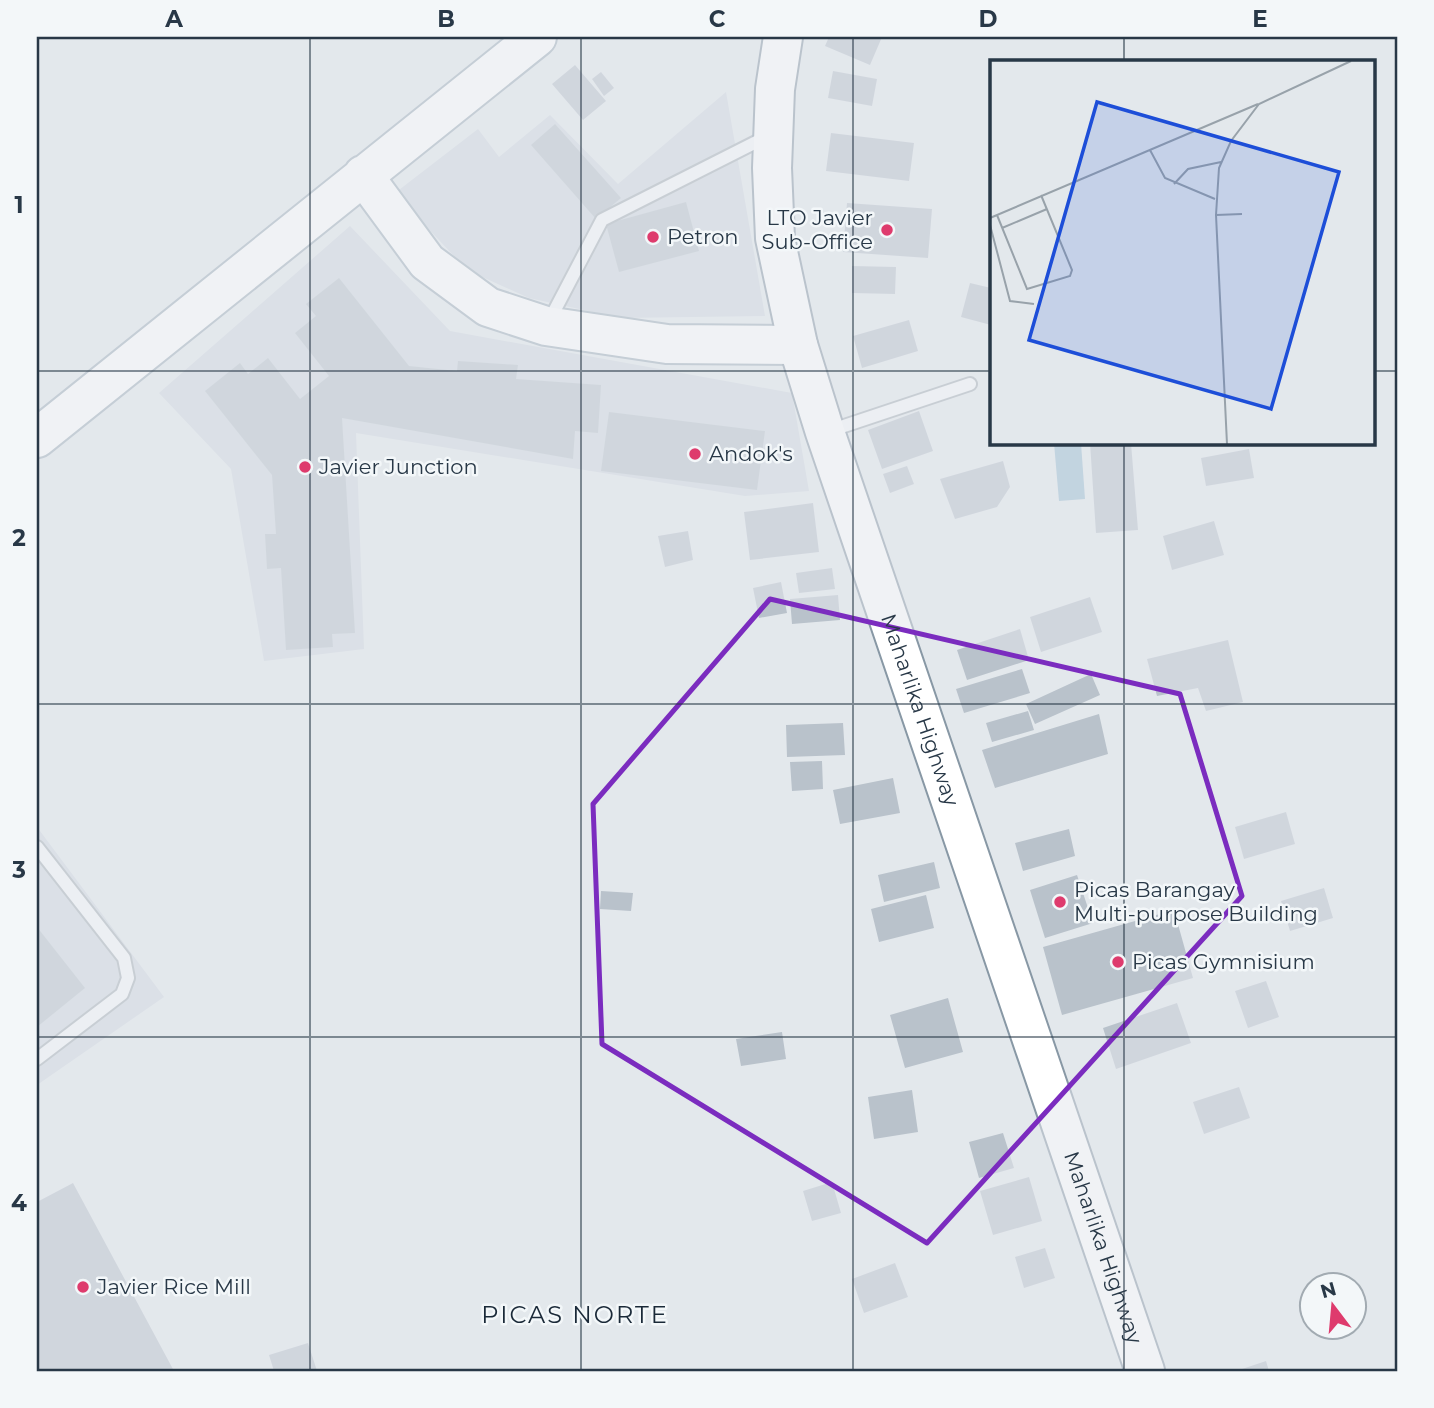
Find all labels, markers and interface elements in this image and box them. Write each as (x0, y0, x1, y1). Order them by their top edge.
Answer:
text: A (164, 5, 183, 33)
text: B (437, 5, 455, 33)
text: C (709, 5, 726, 33)
text: D (979, 5, 998, 33)
text: E (1252, 5, 1268, 33)
inset map (990, 60, 1374, 444)
text: 1 (14, 191, 24, 219)
place label: LTO Javier Sub-Office (761, 205, 873, 254)
marker: LTO Javier Sub-Office (879, 222, 895, 238)
place label: Petron (667, 224, 739, 249)
marker: Petron (645, 229, 661, 245)
place label: Andok's (709, 441, 793, 466)
marker: Andok's (687, 446, 703, 462)
place label: Javier Junction (318, 454, 478, 479)
marker: Javier Junction (297, 459, 313, 475)
text: 2 (12, 524, 26, 552)
street label: Maharlika Highway (876, 610, 965, 810)
text: 3 (11, 856, 26, 884)
place label: Picas Barangay Multi-purpose Building (1074, 877, 1318, 926)
marker: Picas Barangay Multi-purpose Building (1052, 894, 1068, 910)
place label: Picas Gymnisium (1132, 949, 1315, 974)
marker: Picas Gymnisium (1110, 954, 1126, 970)
street label: Maharlika Highway (1059, 1148, 1148, 1347)
text: 4 (11, 1189, 27, 1217)
north arrow (1298, 1272, 1368, 1342)
place label: Javier Rice Mill (96, 1274, 251, 1299)
text: N (1318, 1277, 1339, 1303)
marker: Javier Rice Mill (75, 1279, 91, 1295)
district label: PICAS NORTE (481, 1300, 669, 1329)

